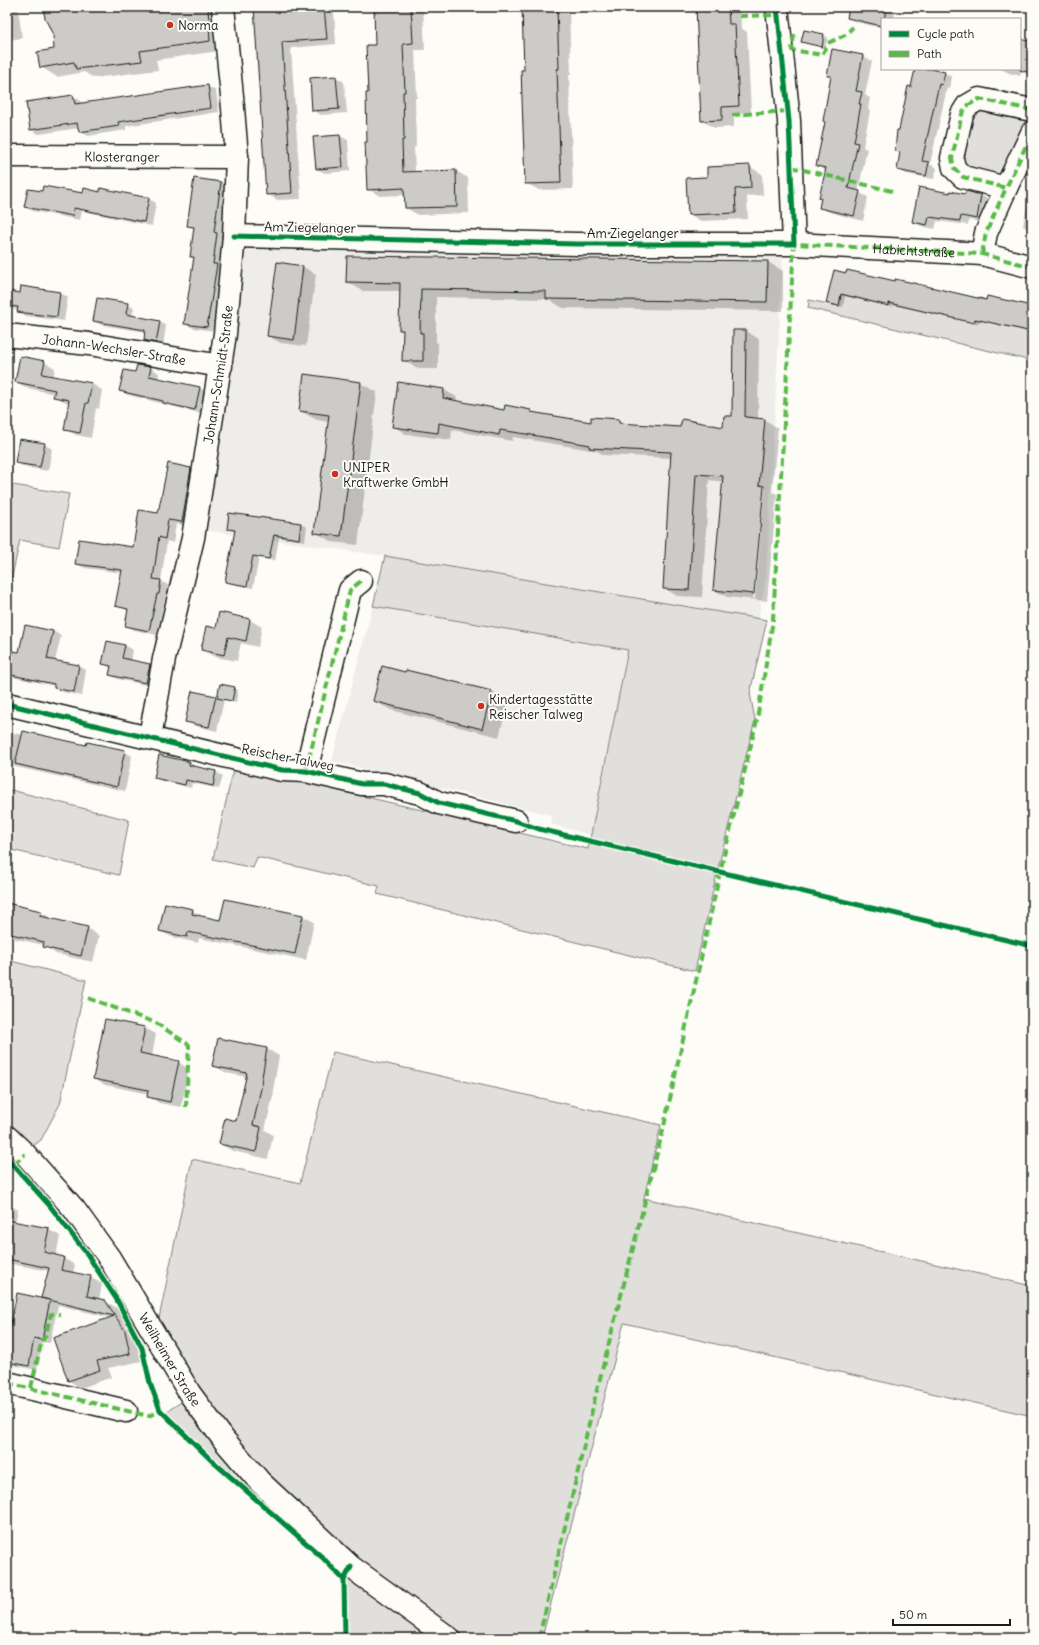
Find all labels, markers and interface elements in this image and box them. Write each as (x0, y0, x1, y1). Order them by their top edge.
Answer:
place label: Norma (178, 17, 218, 34)
legend (881, 18, 1021, 70)
marker: Norma (165, 20, 175, 30)
text: Cycle path (917, 26, 974, 41)
text: Path (917, 46, 942, 61)
street label: Klosteranger (84, 148, 160, 166)
street label: Am Ziegelanger (264, 218, 357, 237)
street label: Am Ziegelanger (587, 225, 680, 242)
street label: Habichtstraße (872, 240, 955, 261)
street label: Johann-Schmidt-Straße (200, 305, 237, 445)
street label: Johann-Wechsler-Straße (41, 331, 187, 369)
place label: UNIPER Kraftwerke GmbH (343, 459, 449, 491)
marker: UNIPER Kraftwerke GmbH (330, 469, 340, 479)
place label: Kindertagesstätte Reischer Talweg (489, 691, 593, 723)
marker: Kindertagesstätte Reischer Talweg (476, 701, 486, 711)
street label: Reischer Talweg (240, 740, 336, 775)
street label: Weilheimer Straße (135, 1310, 204, 1410)
scale bar (893, 1601, 1010, 1627)
text: 50 m (899, 1607, 928, 1622)

